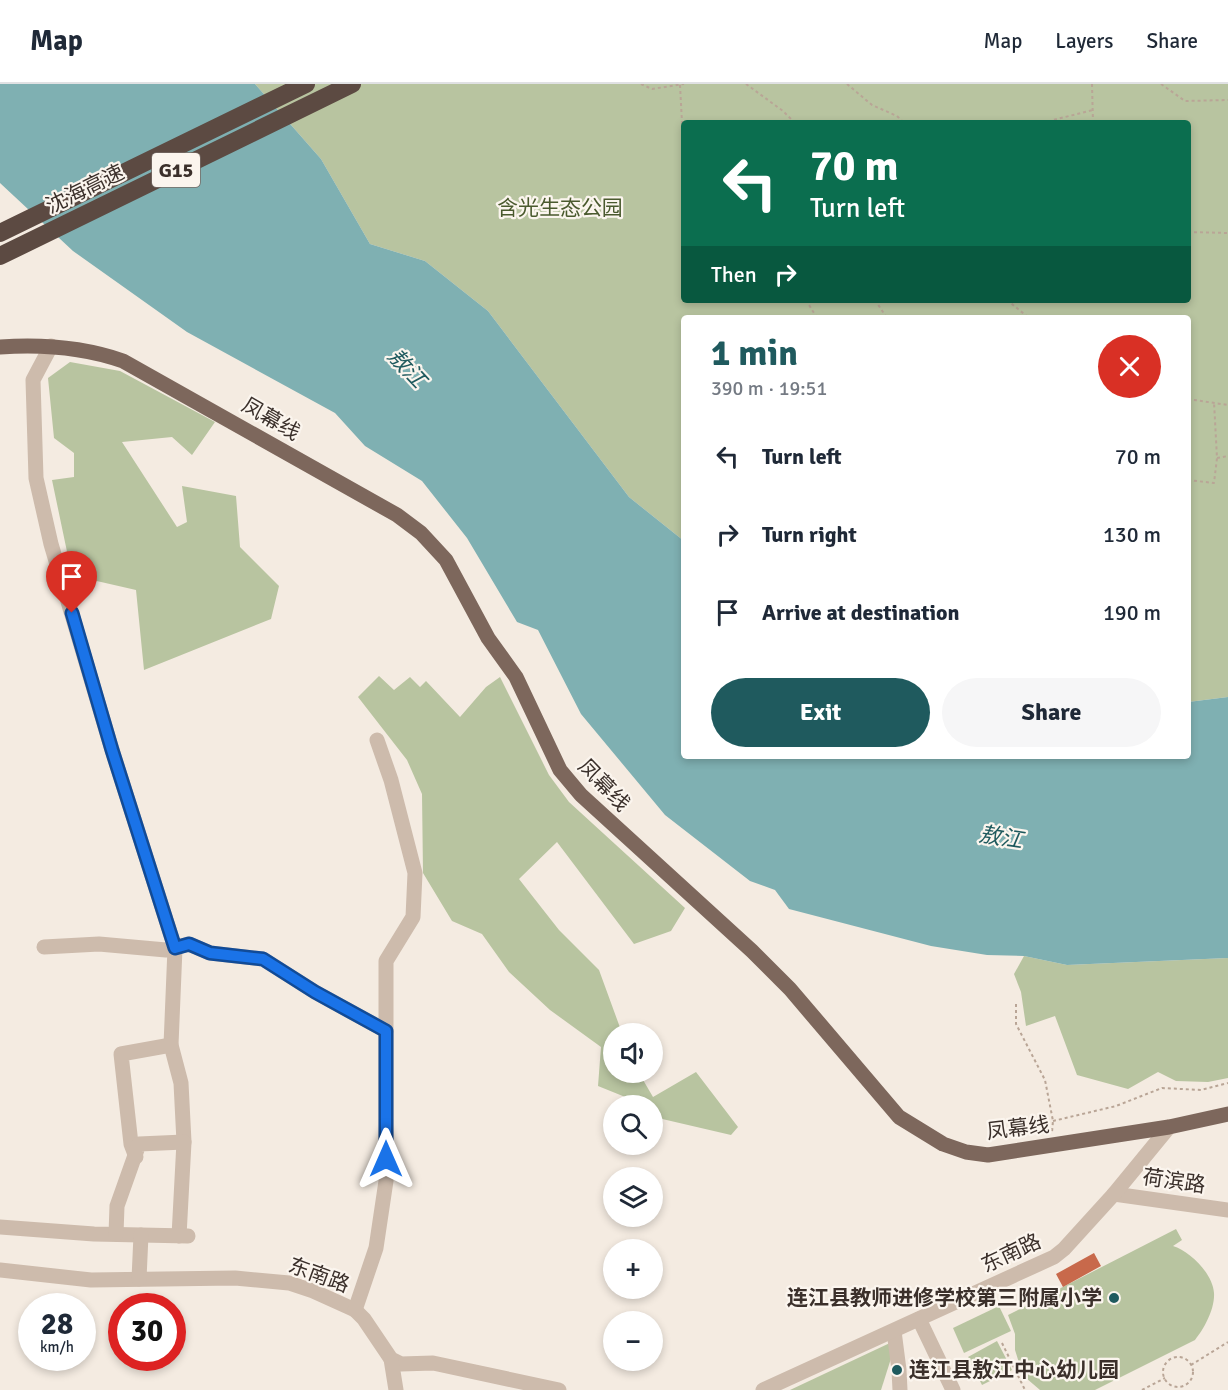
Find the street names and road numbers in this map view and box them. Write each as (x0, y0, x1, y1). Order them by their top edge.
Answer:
road number: G15 (152, 153, 200, 187)
street label: 沈海高速 (42, 159, 128, 219)
street label: 凤幕线 (237, 392, 305, 446)
street label: 凤幕线 (573, 753, 635, 817)
street label: 凤幕线 (985, 1111, 1051, 1145)
street label: 荷滨路 (1141, 1164, 1207, 1198)
street label: 东南路 (977, 1228, 1045, 1278)
street label: 东南路 (285, 1252, 353, 1298)

